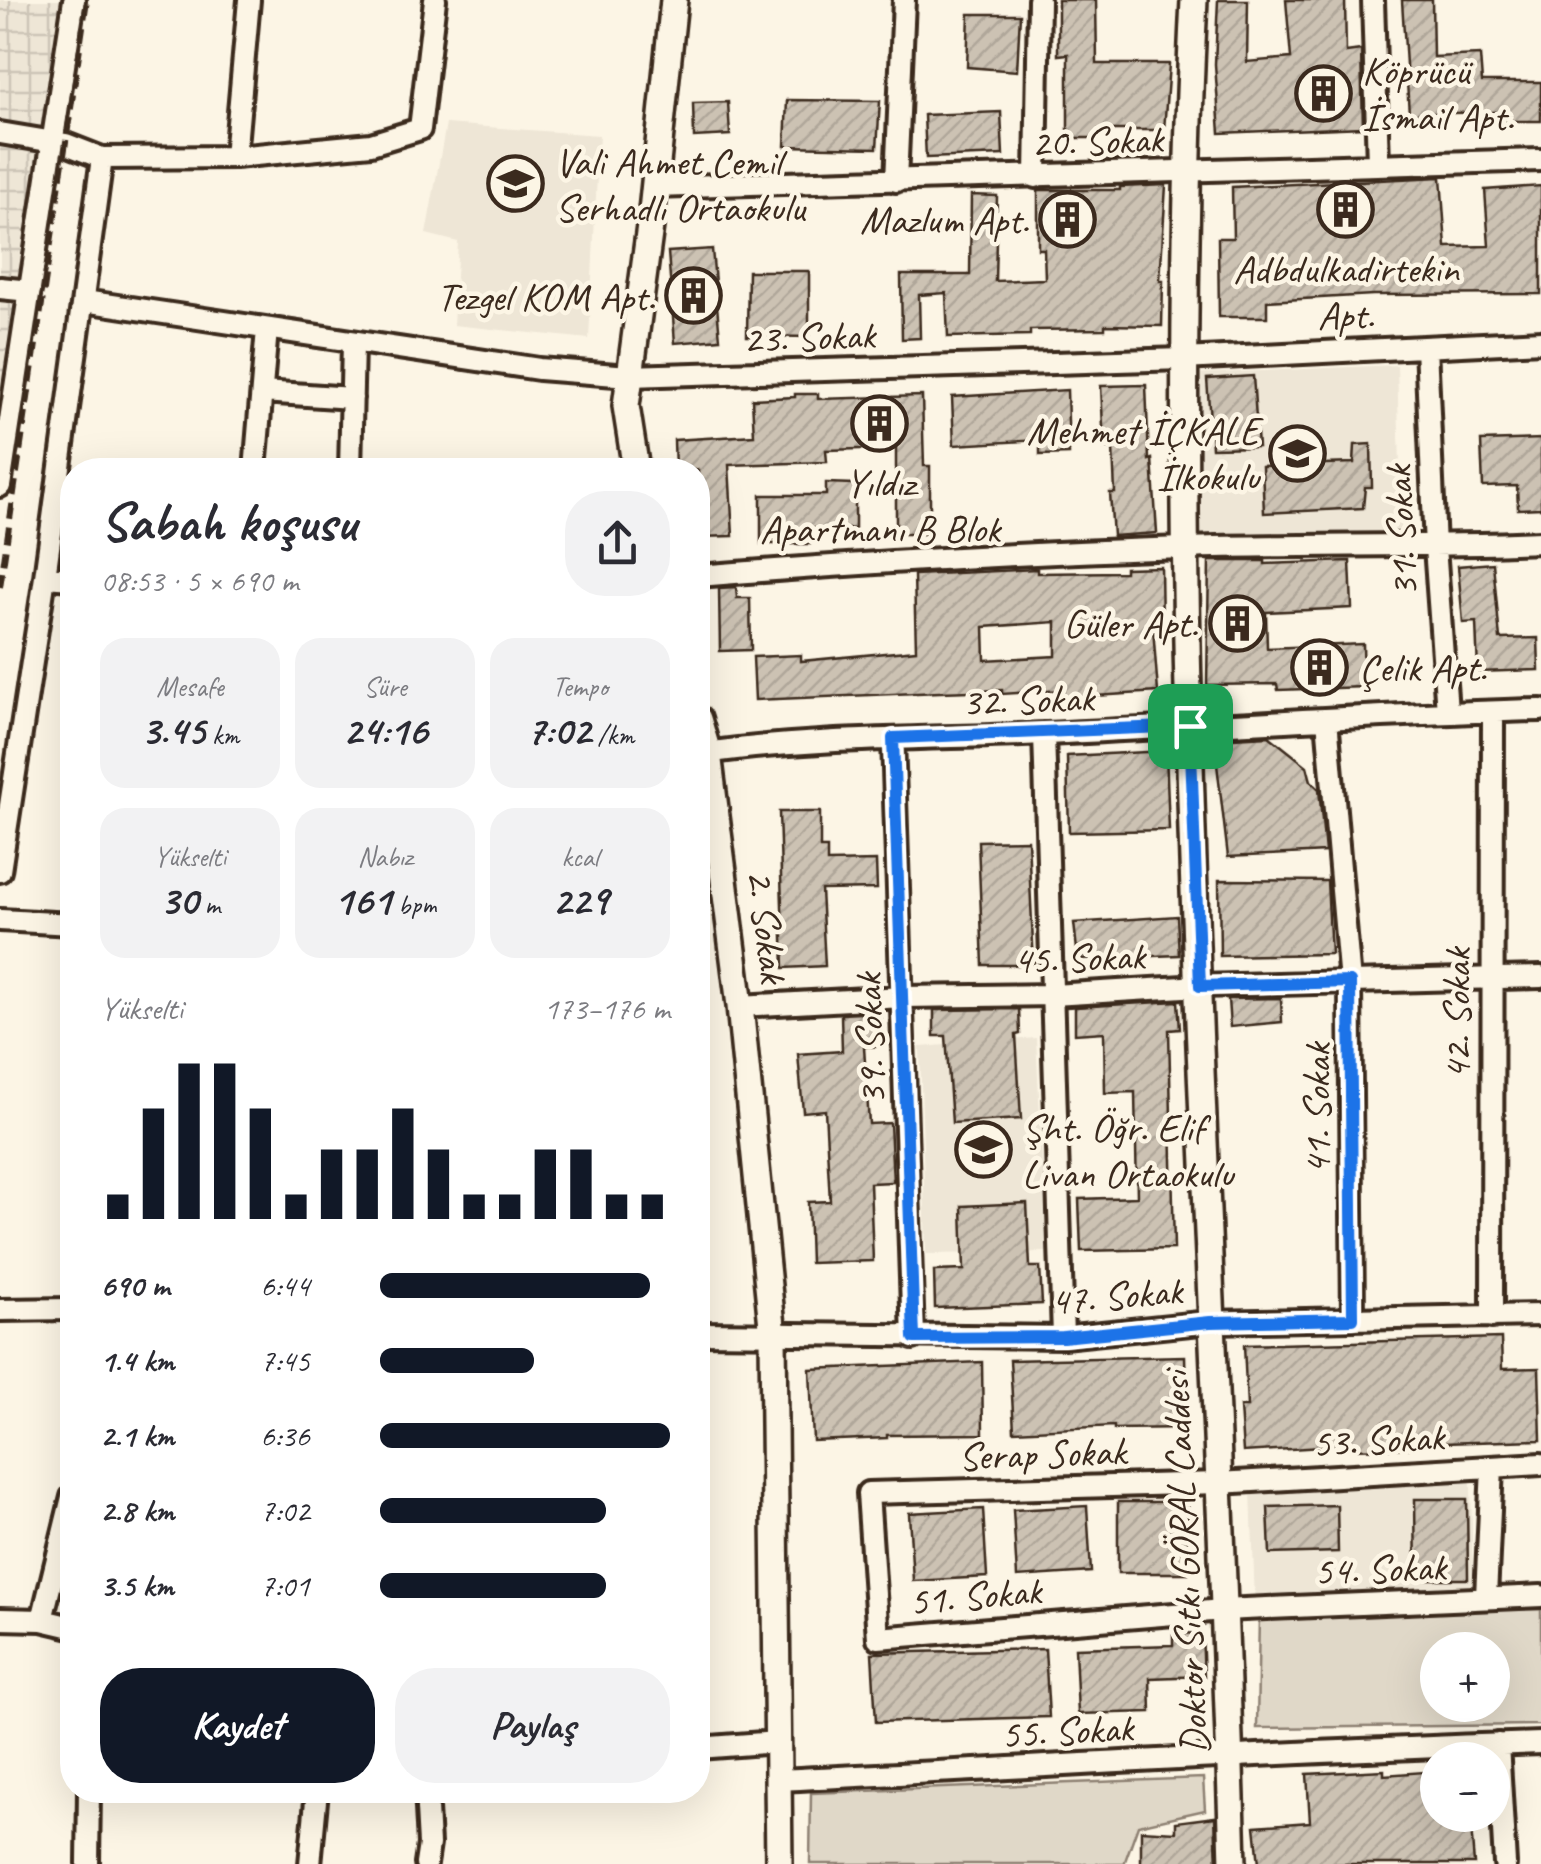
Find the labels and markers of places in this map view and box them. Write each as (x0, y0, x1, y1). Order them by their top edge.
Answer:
place label: Köprücü İsmail Apt. (1362, 46, 1514, 142)
building icon: Köprücü İsmail Apt. (1293, 63, 1353, 123)
place label: Vali Ahmet Cemil Serhadlı Ortaokulu (555, 137, 807, 233)
school or university icon: Vali Ahmet Cemil Serhadlı Ortaokulu (486, 154, 546, 214)
building icon: Adbdulkadirtekin Apt. (1316, 179, 1376, 239)
building icon: Mazlum Apt. (1038, 189, 1098, 249)
place label: Mazlum Apt. (860, 195, 1029, 245)
place label: Adbdulkadirtekin Apt. (1233, 244, 1460, 340)
building icon: Tezgel KOM Apt. (664, 266, 724, 326)
place label: Tezgel KOM Apt. (437, 272, 655, 322)
building icon: Yıldız Apartmanı B Blok (850, 393, 910, 453)
place label: Mehmet İÇKALE İlkokulu (1027, 406, 1264, 502)
school or university icon: Mehmet İÇKALE İlkokulu (1268, 423, 1328, 483)
place label: Yıldız Apartmanı B Blok (760, 458, 1003, 554)
building icon: Güler Apt. (1207, 593, 1267, 653)
place label: Güler Apt. (1064, 599, 1198, 649)
building icon: Çelik Apt. (1290, 637, 1350, 697)
place label: Çelik Apt. (1359, 643, 1487, 693)
pin (1148, 684, 1233, 769)
place label: Şht. Öğr. Elif Livan Ortaokulu (1022, 1103, 1235, 1199)
school or university icon: Şht. Öğr. Elif Livan Ortaokulu (953, 1120, 1013, 1180)

